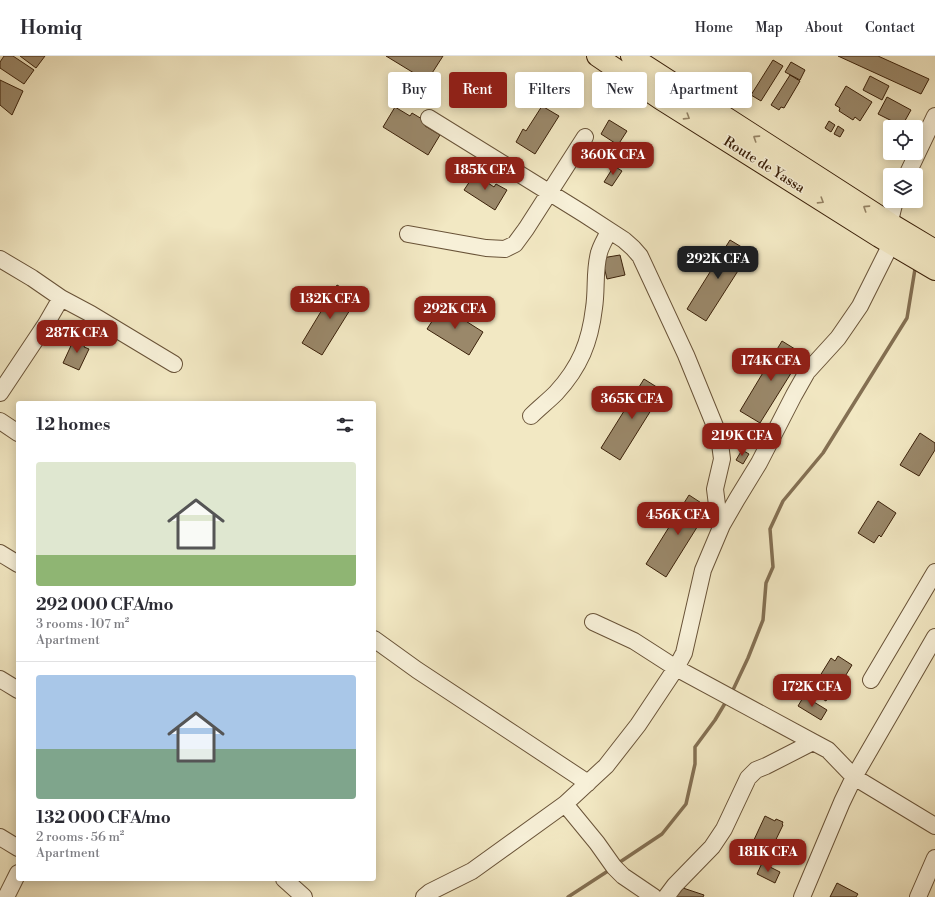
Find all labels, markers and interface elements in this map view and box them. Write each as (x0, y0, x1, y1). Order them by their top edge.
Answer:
text: Homiq (20, 16, 82, 40)
text: Home (695, 19, 733, 37)
text: Map (755, 19, 783, 37)
text: About (805, 19, 843, 37)
text: Contact (865, 19, 915, 37)
chip: Buy (388, 72, 441, 108)
chip: Rent (449, 72, 507, 108)
chip: Filters (515, 72, 584, 108)
chip: New (592, 72, 647, 108)
chip: Apartment (655, 72, 752, 108)
one-way arrow (683, 112, 690, 120)
map controls (883, 120, 923, 208)
button: locate (883, 120, 923, 160)
street label: Route de Yassa (720, 133, 809, 198)
one-way arrow (754, 135, 761, 142)
pin: 360K CFA (572, 142, 654, 176)
text: 360K CFA (581, 147, 645, 163)
pin: 185K CFA (444, 157, 526, 191)
text: 185K CFA (454, 162, 516, 178)
button: layers (883, 168, 923, 208)
one-way arrow (817, 196, 824, 204)
one-way arrow (863, 205, 870, 213)
pin: 292K CFA (677, 246, 759, 280)
text: 292K CFA (686, 251, 750, 267)
pin: 132K CFA (289, 286, 371, 320)
text: 132K CFA (299, 291, 361, 307)
pin: 292K CFA (414, 296, 496, 330)
text: 292K CFA (423, 301, 487, 317)
pin: 287K CFA (36, 320, 118, 354)
text: 287K CFA (46, 325, 108, 341)
pin: 174K CFA (730, 348, 812, 382)
text: 174K CFA (741, 353, 801, 369)
pin: 365K CFA (591, 386, 673, 420)
text: 365K CFA (600, 391, 664, 407)
text: 12 homes (36, 414, 110, 436)
icon: filters (334, 414, 356, 436)
pin: 219K CFA (701, 423, 783, 457)
text: 219K CFA (711, 428, 773, 444)
icon: home (160, 488, 232, 560)
pin: 456K CFA (637, 502, 719, 536)
text: 456K CFA (646, 507, 710, 523)
text: 292 000 CFA/mo (36, 594, 174, 616)
text: 3 rooms · 107 m² (36, 616, 129, 632)
text: Apartment (36, 632, 100, 648)
pin: 172K CFA (771, 674, 853, 708)
text: 172K CFA (782, 679, 842, 695)
icon: home (160, 701, 232, 773)
text: 132 000 CFA/mo (36, 807, 171, 829)
text: 2 rooms · 56 m² (36, 829, 124, 845)
pin: 181K CFA (727, 839, 809, 873)
text: 181K CFA (738, 844, 798, 860)
text: Apartment (36, 845, 100, 861)

